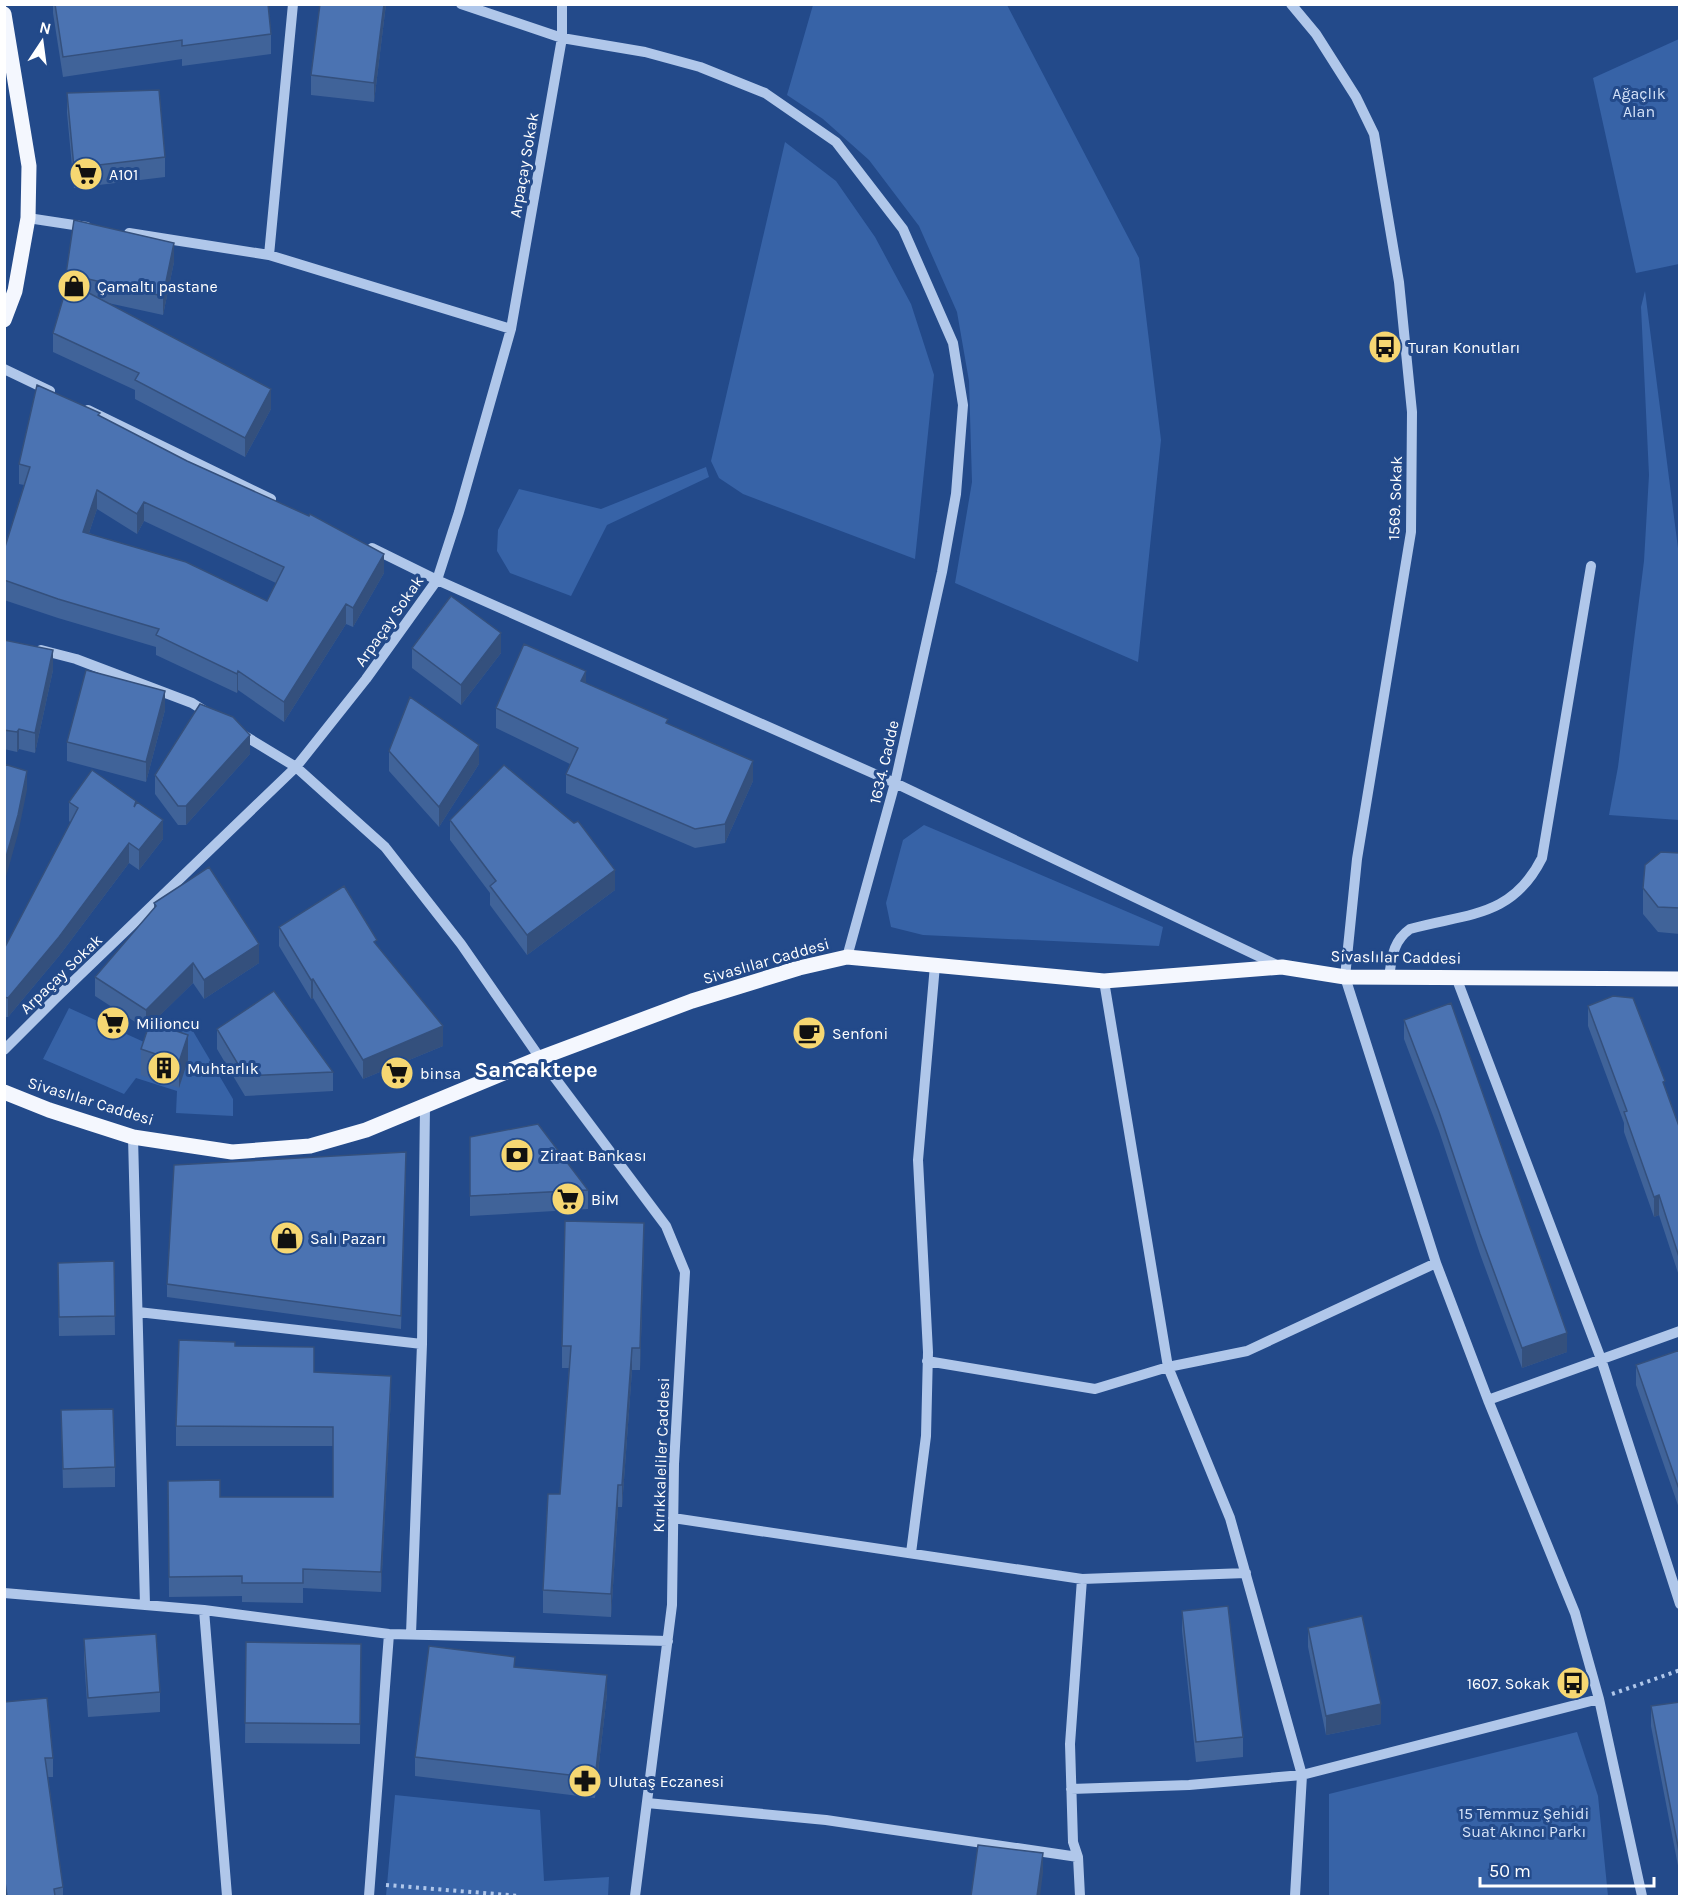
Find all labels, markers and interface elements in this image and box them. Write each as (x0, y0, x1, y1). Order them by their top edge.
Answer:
north arrow (12, 12, 72, 72)
text: N (38, 17, 53, 38)
park label: Ağaçlık Alan (1612, 84, 1666, 121)
street label: Arpaçay Sokak (505, 111, 543, 219)
supermarket icon: A101 (68, 156, 104, 192)
place label: A101 (109, 165, 138, 184)
shop icon: Çamaltı pastane (56, 268, 92, 304)
place label: Çamaltı pastane (97, 277, 218, 296)
bus stop icon: Turan Konutları (1367, 329, 1403, 365)
place label: Turan Konutları (1408, 338, 1520, 357)
street label: 1569. Sokak (1384, 455, 1406, 541)
street label: Arpaçay Sokak (351, 572, 427, 670)
street label: 1634. Cadde (865, 718, 903, 806)
street label: Arpaçay Sokak (16, 930, 106, 1018)
street label: Sivaslılar Caddesi (701, 934, 831, 988)
street label: Sivaslılar Caddesi (1330, 946, 1462, 968)
supermarket icon: Milioncu (95, 1005, 131, 1041)
place label: Milioncu (136, 1014, 200, 1033)
cafe icon: Senfoni (791, 1015, 827, 1051)
place label: Senfoni (832, 1024, 888, 1043)
building icon: Muhtarlık (146, 1050, 182, 1086)
supermarket icon: binsa (379, 1055, 415, 1091)
district label: Sancaktepe (474, 1057, 598, 1083)
place label: Muhtarlık (187, 1059, 259, 1078)
place label: binsa (420, 1064, 461, 1083)
street label: Sivaslılar Caddesi (26, 1073, 156, 1129)
bank icon: Ziraat Bankası (499, 1137, 535, 1173)
place label: Ziraat Bankası (540, 1146, 647, 1165)
supermarket icon: BİM (550, 1181, 586, 1217)
place label: BİM (591, 1190, 619, 1209)
shop icon: Salı Pazarı (269, 1220, 305, 1256)
place label: Salı Pazarı (310, 1229, 386, 1248)
street label: Kırıkkaleliler Caddesi (649, 1377, 673, 1533)
bus stop icon: 1607. Sokak (1555, 1665, 1591, 1701)
place label: 1607. Sokak (1467, 1674, 1550, 1693)
pharmacy icon: Ulutaş Eczanesi (567, 1763, 603, 1799)
place label: Ulutaş Eczanesi (608, 1772, 724, 1791)
park label: 15 Temmuz Şehidi Suat Akıncı Parkı (1459, 1804, 1589, 1841)
scale bar (1480, 1850, 1654, 1888)
text: 50 m (1489, 1860, 1531, 1882)

